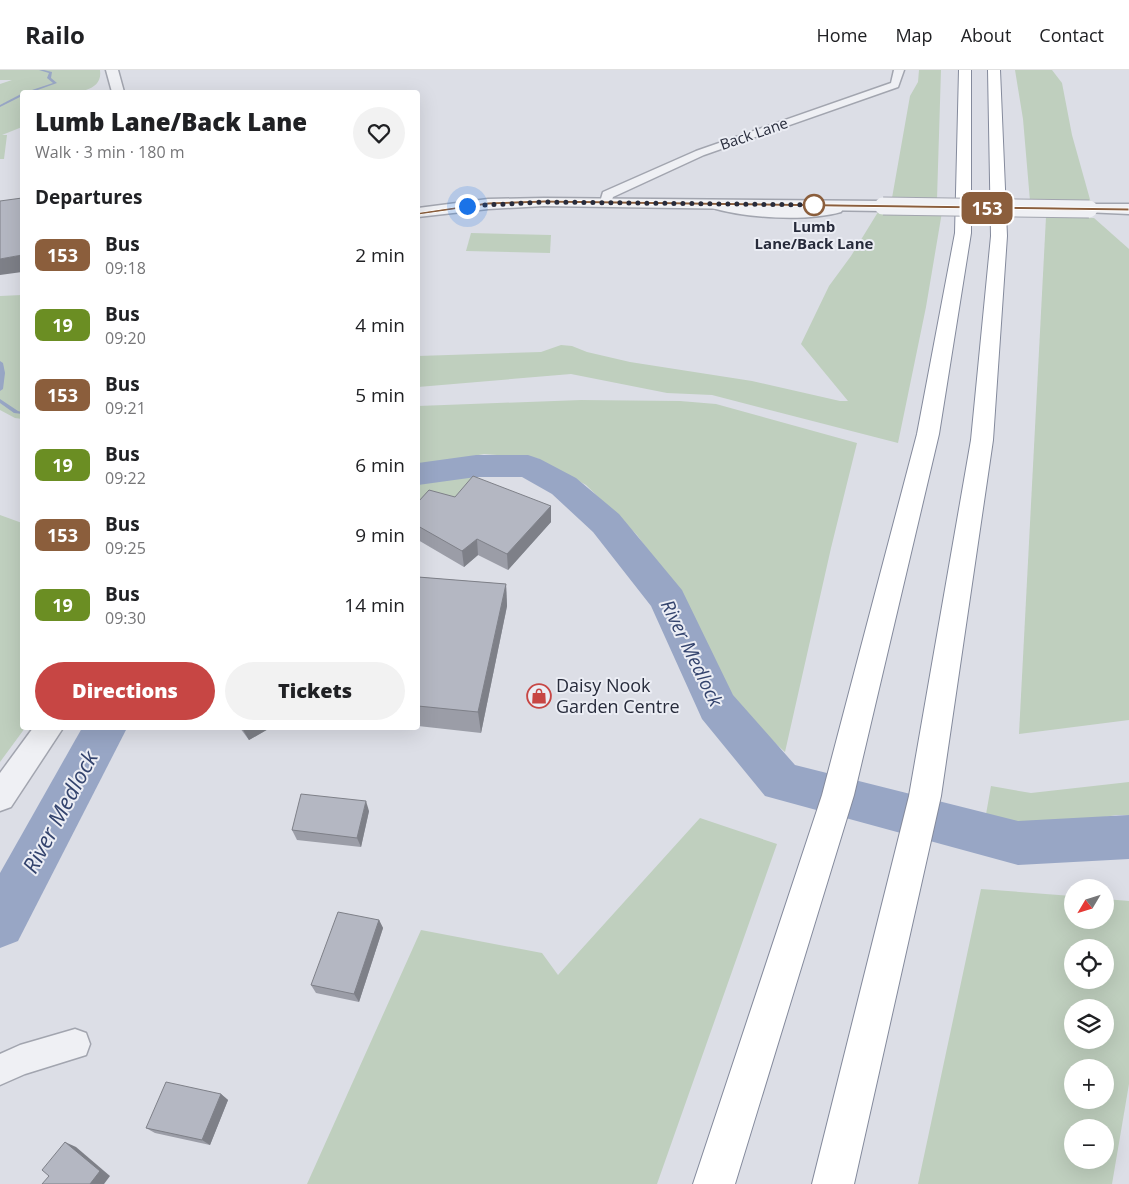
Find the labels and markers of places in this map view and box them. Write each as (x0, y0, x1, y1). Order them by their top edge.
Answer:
marker: Lumb Lane/Back Lane (803, 194, 825, 216)
place label: Lumb Lane/Back Lane (755, 216, 874, 253)
place label: Daisy Nook Garden Centre (556, 673, 680, 718)
shop icon: Daisy Nook Garden Centre (526, 683, 552, 709)

